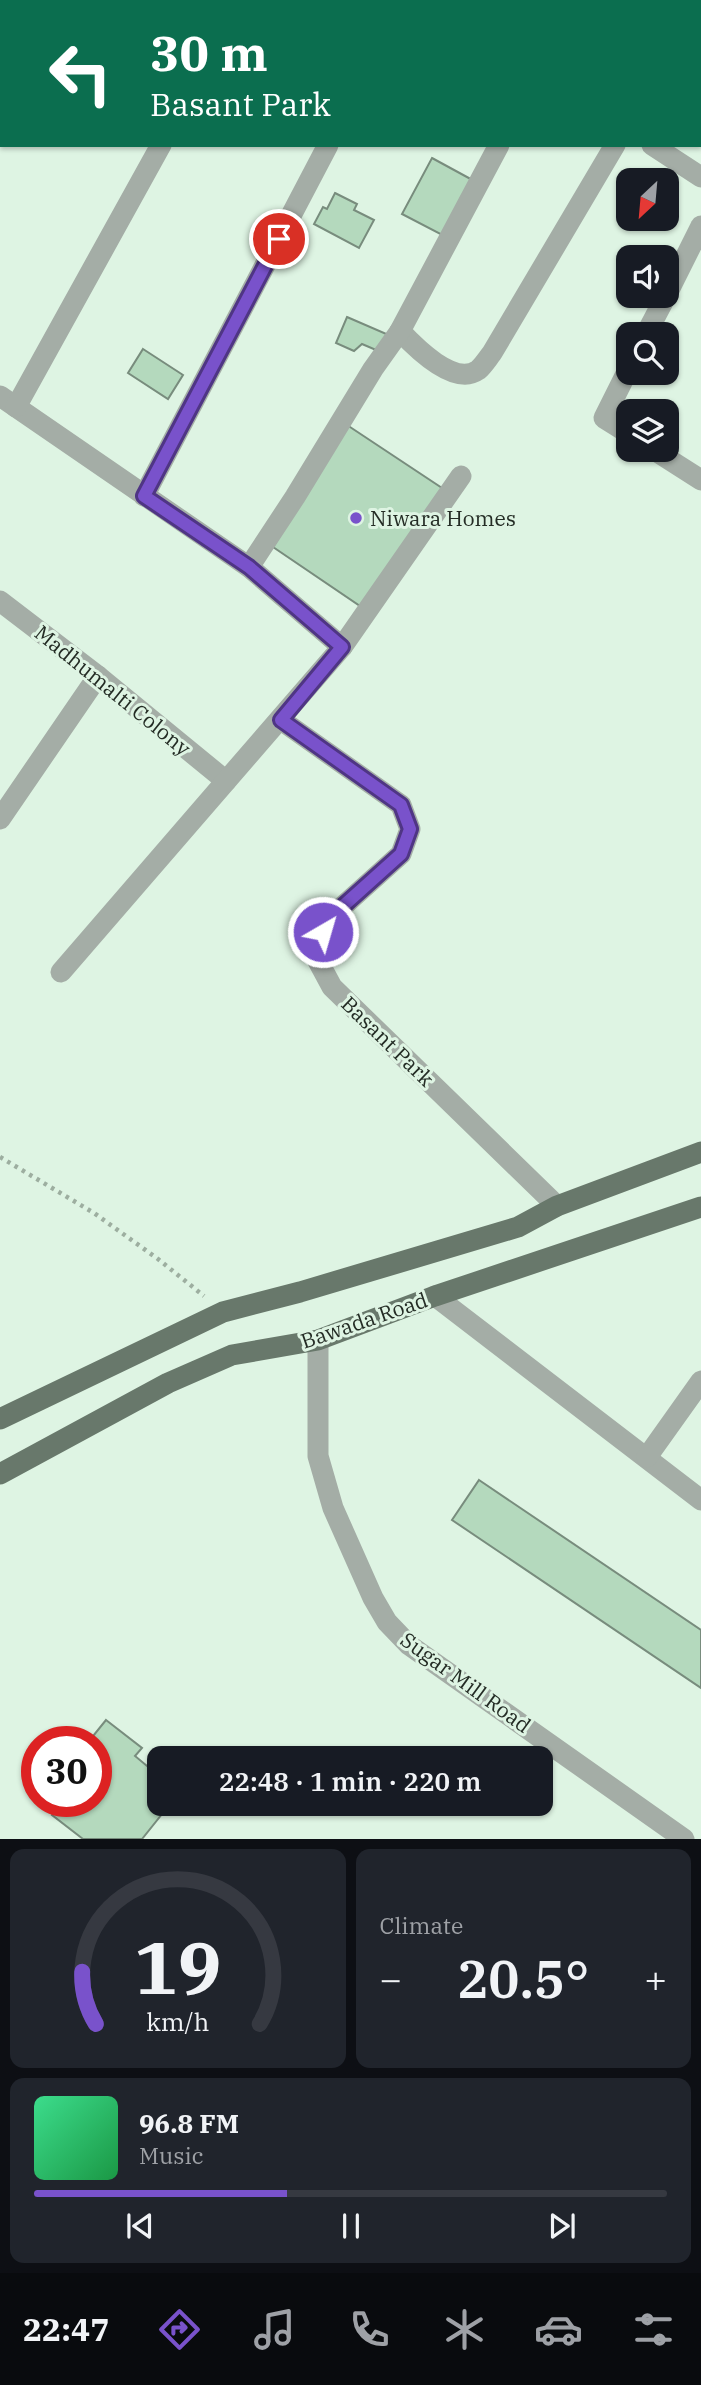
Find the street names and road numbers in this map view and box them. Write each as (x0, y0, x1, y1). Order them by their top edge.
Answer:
street label: Madhumalti Colony (29, 618, 197, 762)
street label: Basant Park (336, 990, 441, 1093)
street label: Bawada Road (297, 1285, 431, 1355)
street label: Sugar Mill Road (395, 1625, 537, 1739)

